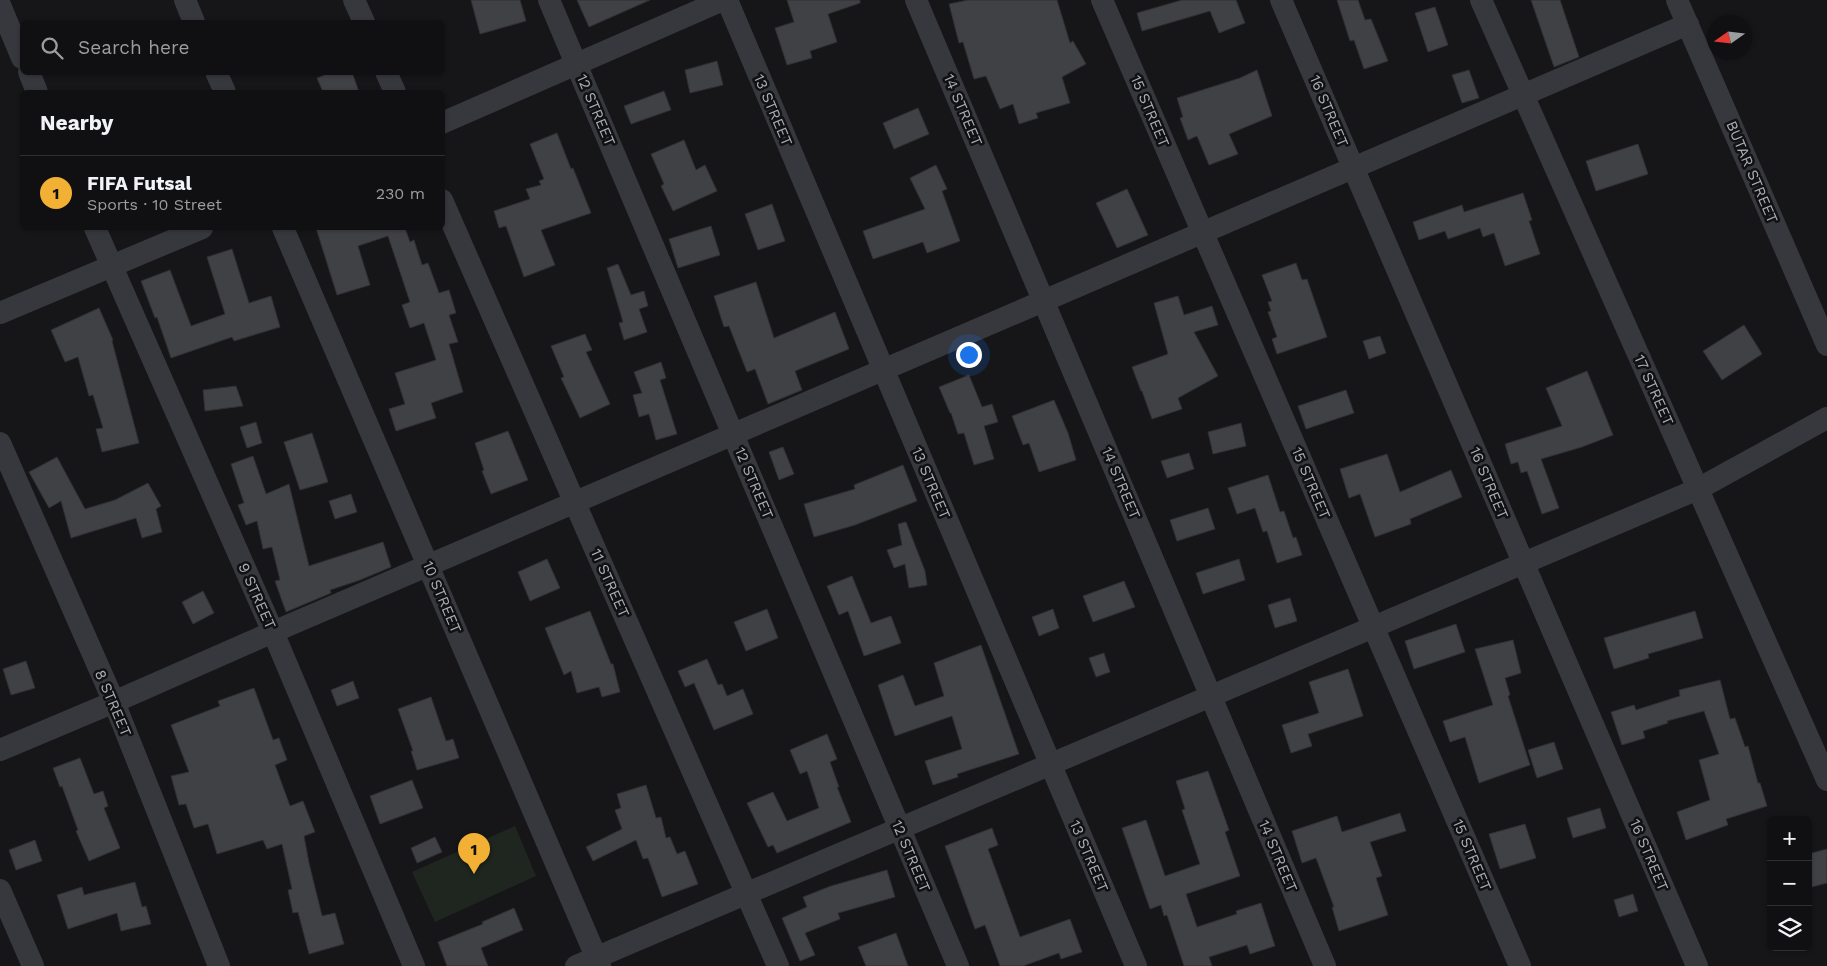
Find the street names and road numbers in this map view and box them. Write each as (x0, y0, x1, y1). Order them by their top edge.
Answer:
street label: 12 STREET (573, 71, 619, 149)
street label: 13 STREET (750, 71, 796, 149)
street label: 14 STREET (940, 71, 986, 149)
street label: 15 STREET (1127, 72, 1173, 150)
street label: 16 STREET (1306, 72, 1352, 150)
street label: BUTAR STREET (1722, 118, 1782, 226)
street label: 17 STREET (1630, 352, 1678, 428)
street label: 12 STREET (731, 444, 777, 522)
street label: 13 STREET (908, 444, 954, 522)
street label: 14 STREET (1098, 444, 1144, 522)
street label: 15 STREET (1288, 444, 1334, 522)
street label: 16 STREET (1466, 444, 1512, 522)
street label: 11 STREET (587, 546, 633, 620)
street label: 10 STREET (419, 558, 465, 636)
street label: 9 STREET (234, 560, 280, 632)
street label: 8 STREET (91, 667, 135, 739)
street label: 15 STREET (1449, 816, 1495, 894)
street label: 16 STREET (1626, 816, 1672, 894)
street label: 12 STREET (888, 817, 934, 895)
street label: 13 STREET (1066, 817, 1112, 895)
street label: 14 STREET (1255, 817, 1301, 895)

